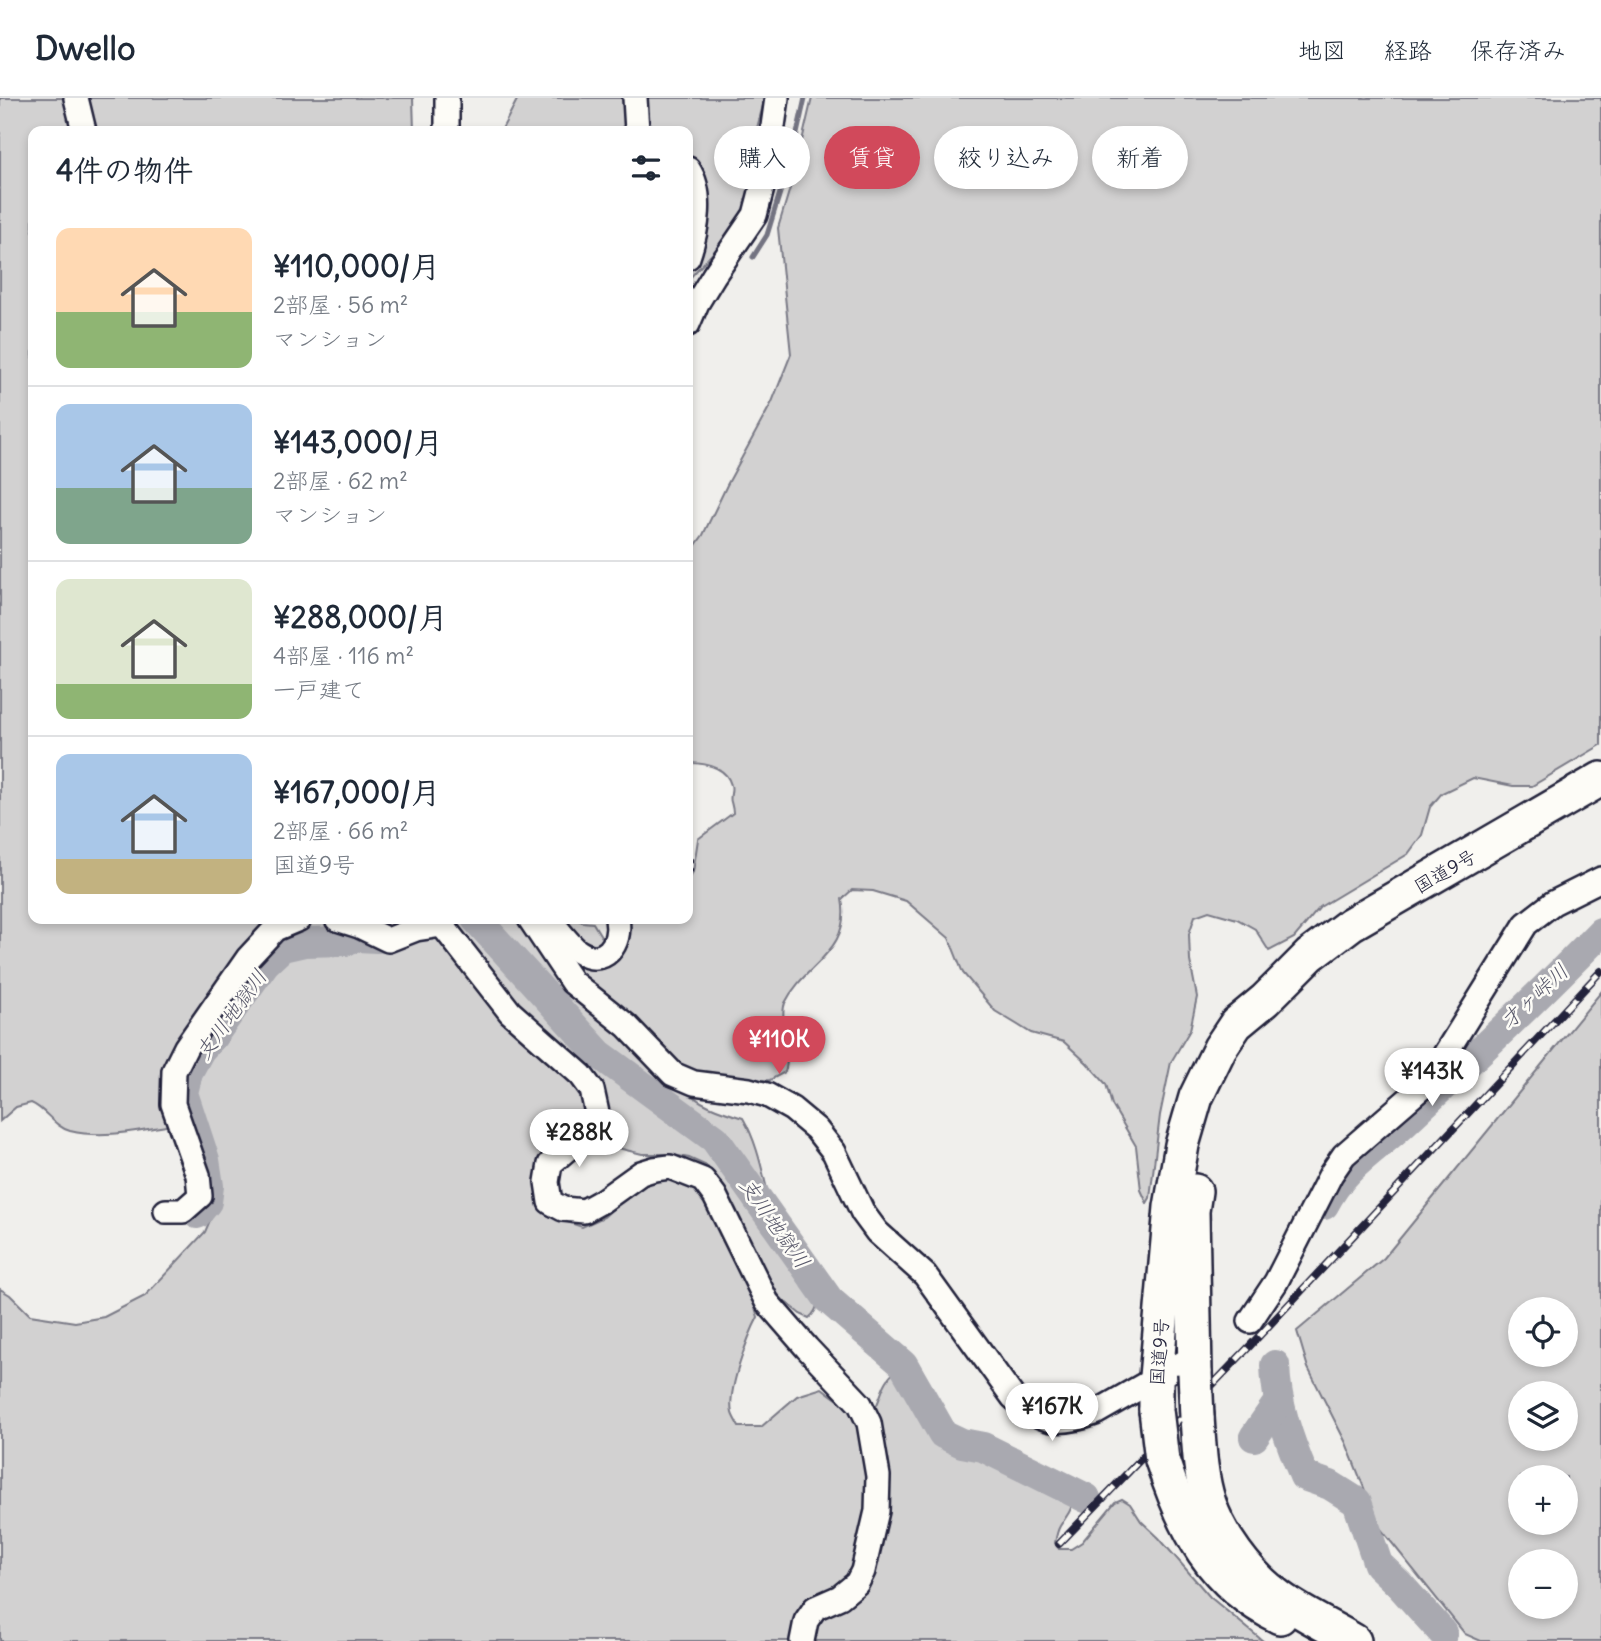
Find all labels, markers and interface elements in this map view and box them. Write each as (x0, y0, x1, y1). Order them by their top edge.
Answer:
text: Dwello (35, 27, 135, 69)
text: 地図 (1298, 35, 1346, 65)
text: 経路 (1384, 35, 1432, 65)
text: 保存済み (1470, 35, 1566, 65)
chip: 購入 (714, 126, 810, 189)
chip: 賃貸 (824, 126, 920, 189)
chip: 絞り込み (934, 126, 1078, 189)
chip: 新着 (1092, 126, 1188, 189)
icon: filters (627, 149, 665, 187)
text: 4件の物件 (56, 151, 193, 189)
text: ¥110,000/月 (273, 247, 440, 285)
icon: home (112, 256, 196, 340)
text: 2部屋 · 56 m² (273, 290, 408, 319)
text: マンション (273, 324, 387, 353)
text: ¥143,000/月 (273, 423, 443, 461)
icon: home (112, 432, 196, 516)
text: 2部屋 · 62 m² (273, 466, 408, 495)
text: マンション (273, 500, 387, 529)
text: ¥288,000/月 (273, 598, 448, 636)
icon: home (112, 607, 196, 691)
text: 4部屋 · 116 m² (273, 641, 414, 670)
text: 一戸建て (273, 675, 365, 704)
text: ¥167,000/月 (273, 773, 441, 811)
icon: home (112, 782, 196, 866)
text: 2部屋 · 66 m² (273, 816, 408, 845)
street label: 国道9号 (1410, 844, 1480, 898)
text: 国道9号 (273, 850, 355, 879)
water label: 才ヶ峠川 (1494, 957, 1574, 1035)
water label: 支川地獄川 (189, 964, 273, 1064)
pin: ¥110K (730, 1016, 828, 1076)
text: ¥110K (748, 1024, 810, 1053)
pin: ¥143K (1383, 1048, 1481, 1108)
text: ¥143K (1400, 1056, 1464, 1085)
pin: ¥288K (530, 1110, 628, 1169)
text: ¥288K (546, 1117, 612, 1146)
water label: 支川地獄川 (734, 1172, 816, 1274)
map controls (1508, 1297, 1578, 1619)
button: locate (1508, 1297, 1578, 1367)
street label: 国道9号 (1145, 1317, 1173, 1387)
button: layers (1508, 1381, 1578, 1451)
pin: ¥167K (1003, 1384, 1101, 1443)
text: ¥167K (1021, 1391, 1083, 1420)
button: + (1508, 1465, 1578, 1535)
button: − (1508, 1549, 1578, 1619)

